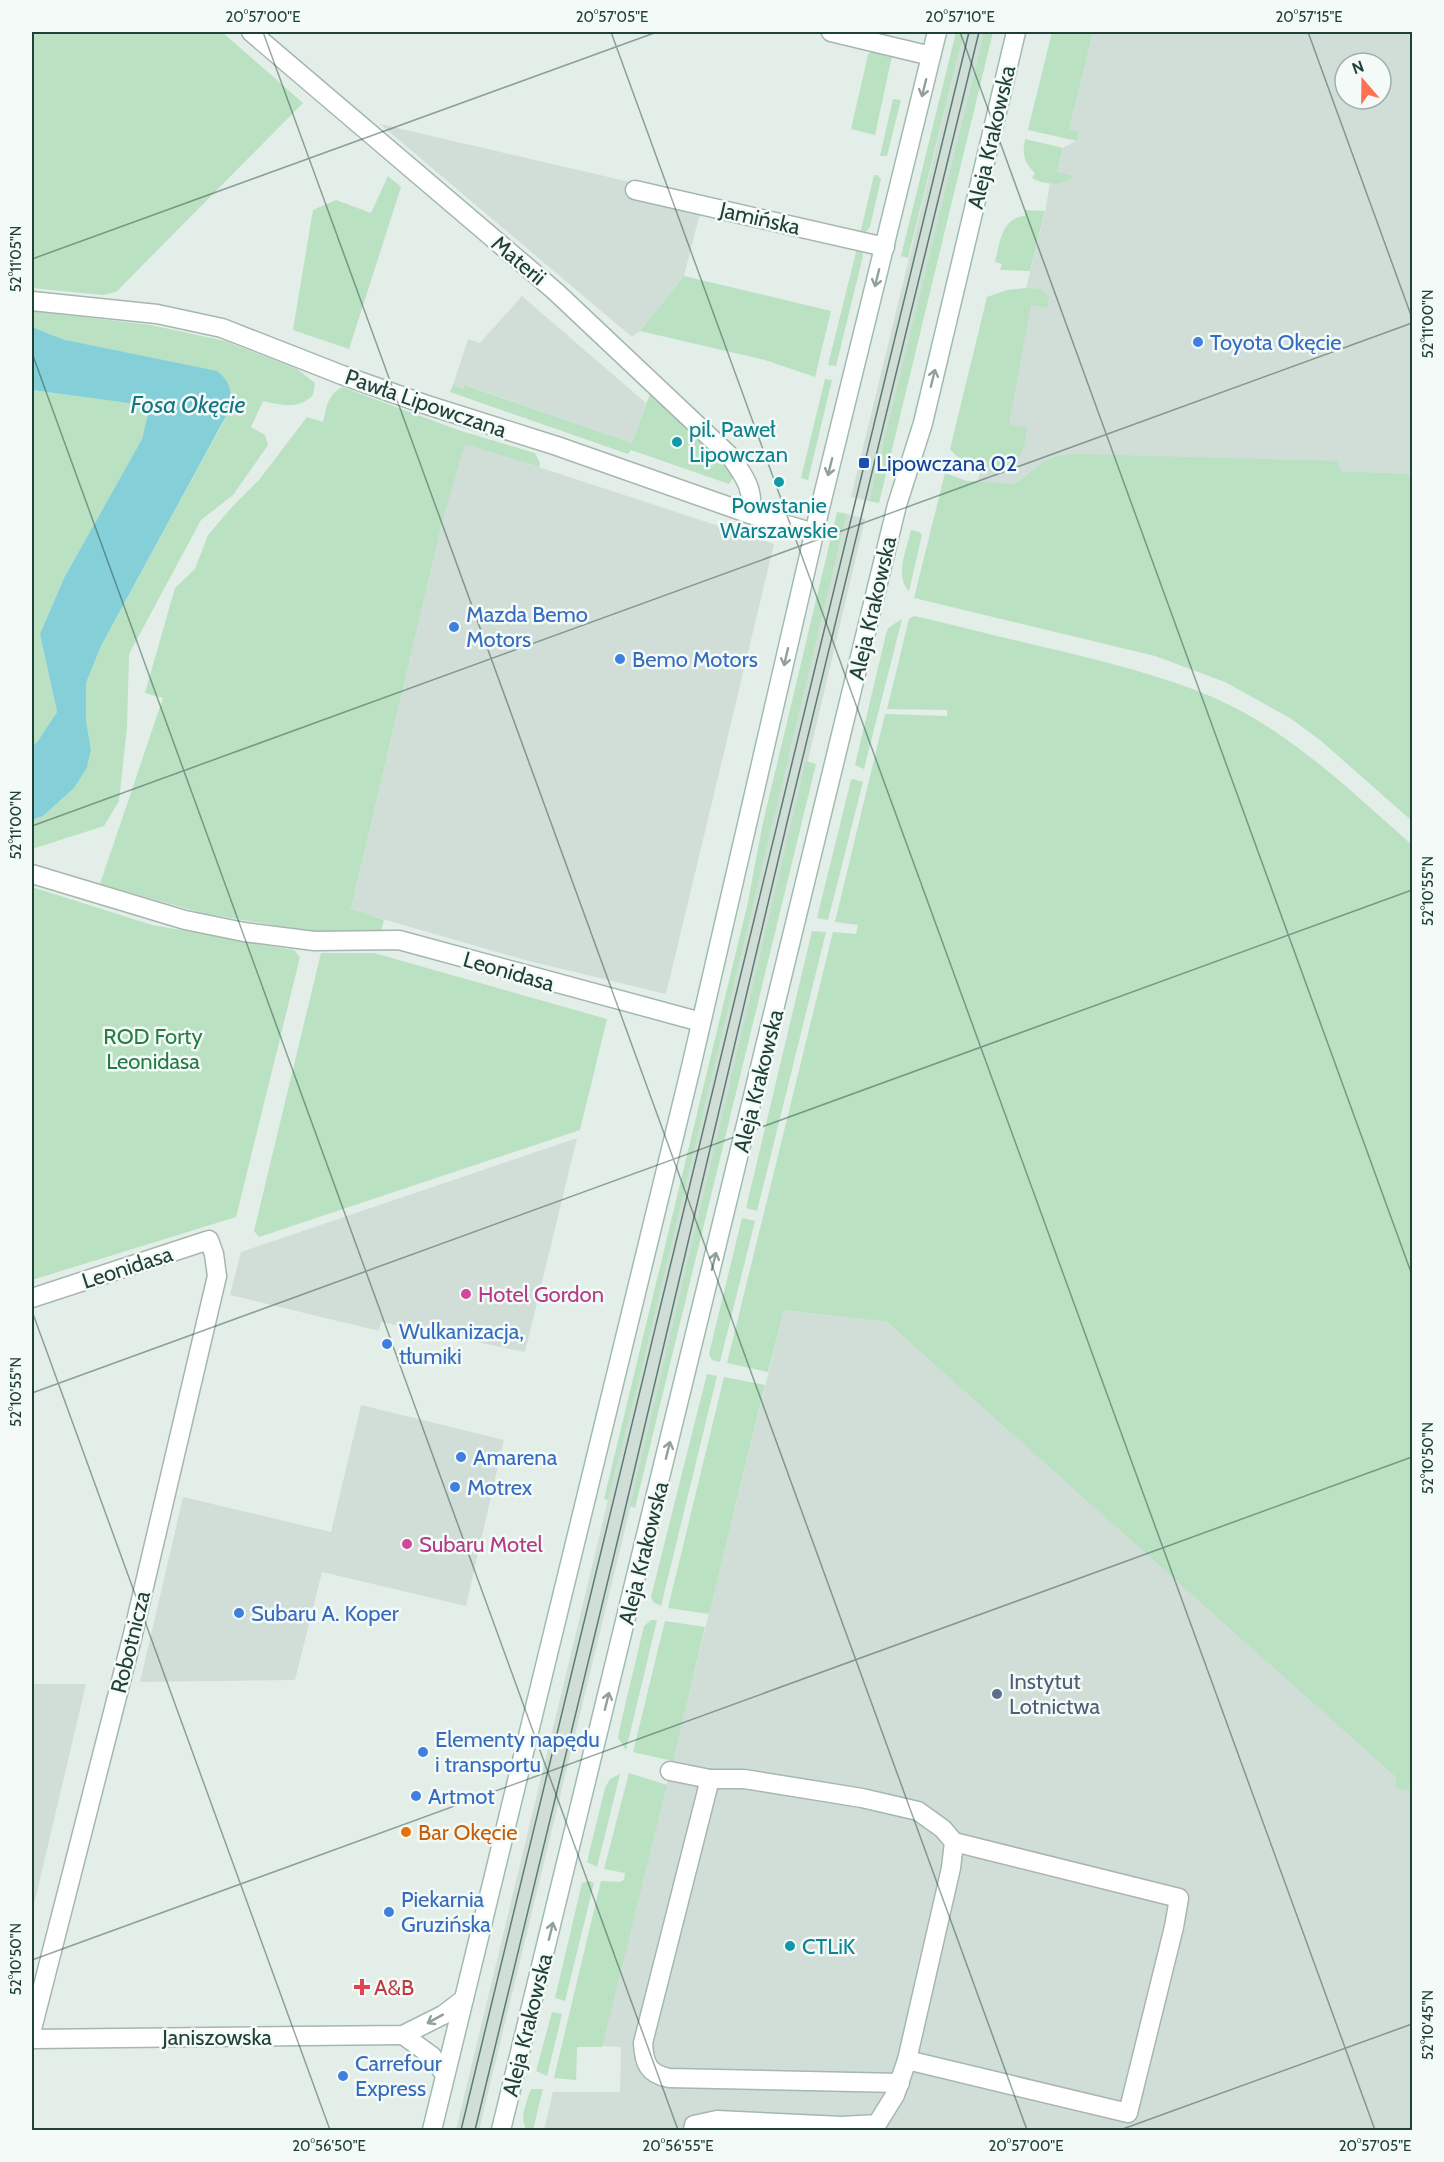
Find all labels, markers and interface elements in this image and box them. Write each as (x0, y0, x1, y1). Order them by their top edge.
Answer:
text: 20°57'00"E (225, 8, 301, 26)
text: 20°57'05"E (576, 8, 648, 26)
text: 20°57'10"E (925, 8, 995, 26)
text: 20°57'15"E (1275, 8, 1343, 26)
north arrow (1333, 51, 1393, 111)
text: N (1349, 57, 1367, 78)
street label: Aleja Krakowska (962, 62, 1021, 211)
one-way arrow (917, 79, 929, 98)
street label: Jamińska (716, 196, 803, 241)
text: 52°11'05"N (7, 226, 25, 292)
street label: Materii (486, 230, 551, 291)
one-way arrow (870, 268, 882, 287)
text: 52°11'00"N (1419, 289, 1437, 359)
place label: Toyota Okęcie (1210, 329, 1341, 356)
marker: Toyota Okęcie (1191, 335, 1205, 349)
street label: Pawła Lipowczana (342, 363, 510, 444)
one-way arrow (928, 369, 940, 388)
water label: Fosa Okęcie (131, 390, 245, 419)
place label: pil. Paweł Lipowczan (689, 416, 788, 468)
marker: pil. Paweł Lipowczan (670, 435, 684, 449)
place label: Lipowczana 02 (876, 450, 1017, 477)
marker: Lipowczana 02 (857, 456, 871, 470)
one-way arrow (824, 457, 836, 476)
marker: Powstanie Warszawskie (772, 475, 786, 489)
place label: Powstanie Warszawskie (720, 492, 838, 544)
street label: Aleja Krakowska (843, 533, 902, 682)
place label: Mazda Bemo Motors (466, 601, 588, 653)
marker: Mazda Bemo Motors (447, 620, 461, 634)
place label: Bemo Motors (632, 646, 758, 673)
one-way arrow (779, 647, 791, 666)
marker: Bemo Motors (613, 652, 627, 666)
text: 52°11'00"N (7, 790, 25, 860)
text: 52°10'55"N (1419, 856, 1437, 926)
street label: Leonidasa (460, 946, 558, 997)
street label: Aleja Krakowska (728, 1006, 789, 1155)
park label: ROD Forty Leonidasa (103, 1023, 203, 1075)
street label: Leonidasa (78, 1240, 176, 1295)
one-way arrow (708, 1251, 720, 1270)
place label: Hotel Gordon (478, 1281, 604, 1308)
marker: Hotel Gordon (459, 1287, 473, 1301)
place label: Wulkanizacja, tłumiki (399, 1318, 524, 1370)
marker: Wulkanizacja, tłumiki (380, 1337, 394, 1351)
text: 52°10'55"N (7, 1357, 25, 1427)
text: 52°10'50"N (1419, 1422, 1437, 1494)
one-way arrow (662, 1441, 674, 1460)
place label: Amarena (473, 1444, 558, 1471)
marker: Amarena (454, 1450, 468, 1464)
place label: Motrex (467, 1474, 533, 1501)
street label: Aleja Krakowska (613, 1478, 674, 1627)
marker: Motrex (448, 1480, 462, 1494)
place label: Subaru Motel (419, 1531, 544, 1558)
marker: Subaru Motel (400, 1537, 414, 1551)
street label: Robotnicza (105, 1588, 156, 1696)
place label: Subaru A. Koper (251, 1600, 399, 1627)
marker: Subaru A. Koper (232, 1606, 246, 1620)
place label: Instytut Lotnictwa (1009, 1668, 1100, 1720)
marker: Instytut Lotnictwa (990, 1687, 1004, 1701)
one-way arrow (601, 1692, 613, 1711)
place label: Elementy napędu i transportu (435, 1726, 600, 1778)
marker: Elementy napędu i transportu (416, 1745, 430, 1759)
place label: Artmot (428, 1783, 495, 1810)
marker: Artmot (409, 1789, 423, 1803)
place label: Bar Okęcie (418, 1819, 517, 1846)
marker: Bar Okęcie (399, 1825, 413, 1839)
place label: Piekarnia Gruzińska (401, 1886, 491, 1938)
marker: Piekarnia Gruzińska (382, 1905, 396, 1919)
one-way arrow (545, 1922, 557, 1941)
text: 52°10'50"N (7, 1923, 25, 1995)
place label: CTLiK (802, 1933, 856, 1960)
marker: CTLiK (783, 1939, 797, 1953)
street label: Aleja Krakowska (497, 1950, 558, 2099)
place label: A&B (374, 1974, 414, 2001)
marker: A&B (355, 1980, 369, 1994)
text: 52°10'45"N (1419, 1990, 1437, 2060)
one-way arrow (427, 2013, 444, 2025)
street label: Janiszowska (161, 2024, 272, 2051)
place label: Carrefour Express (355, 2050, 442, 2102)
marker: Carrefour Express (336, 2069, 350, 2083)
text: 20°56'50"E (292, 2137, 366, 2155)
text: 20°56'55"E (642, 2137, 714, 2155)
text: 20°57'00"E (988, 2137, 1064, 2155)
text: 20°57'05"E (1339, 2137, 1411, 2155)

